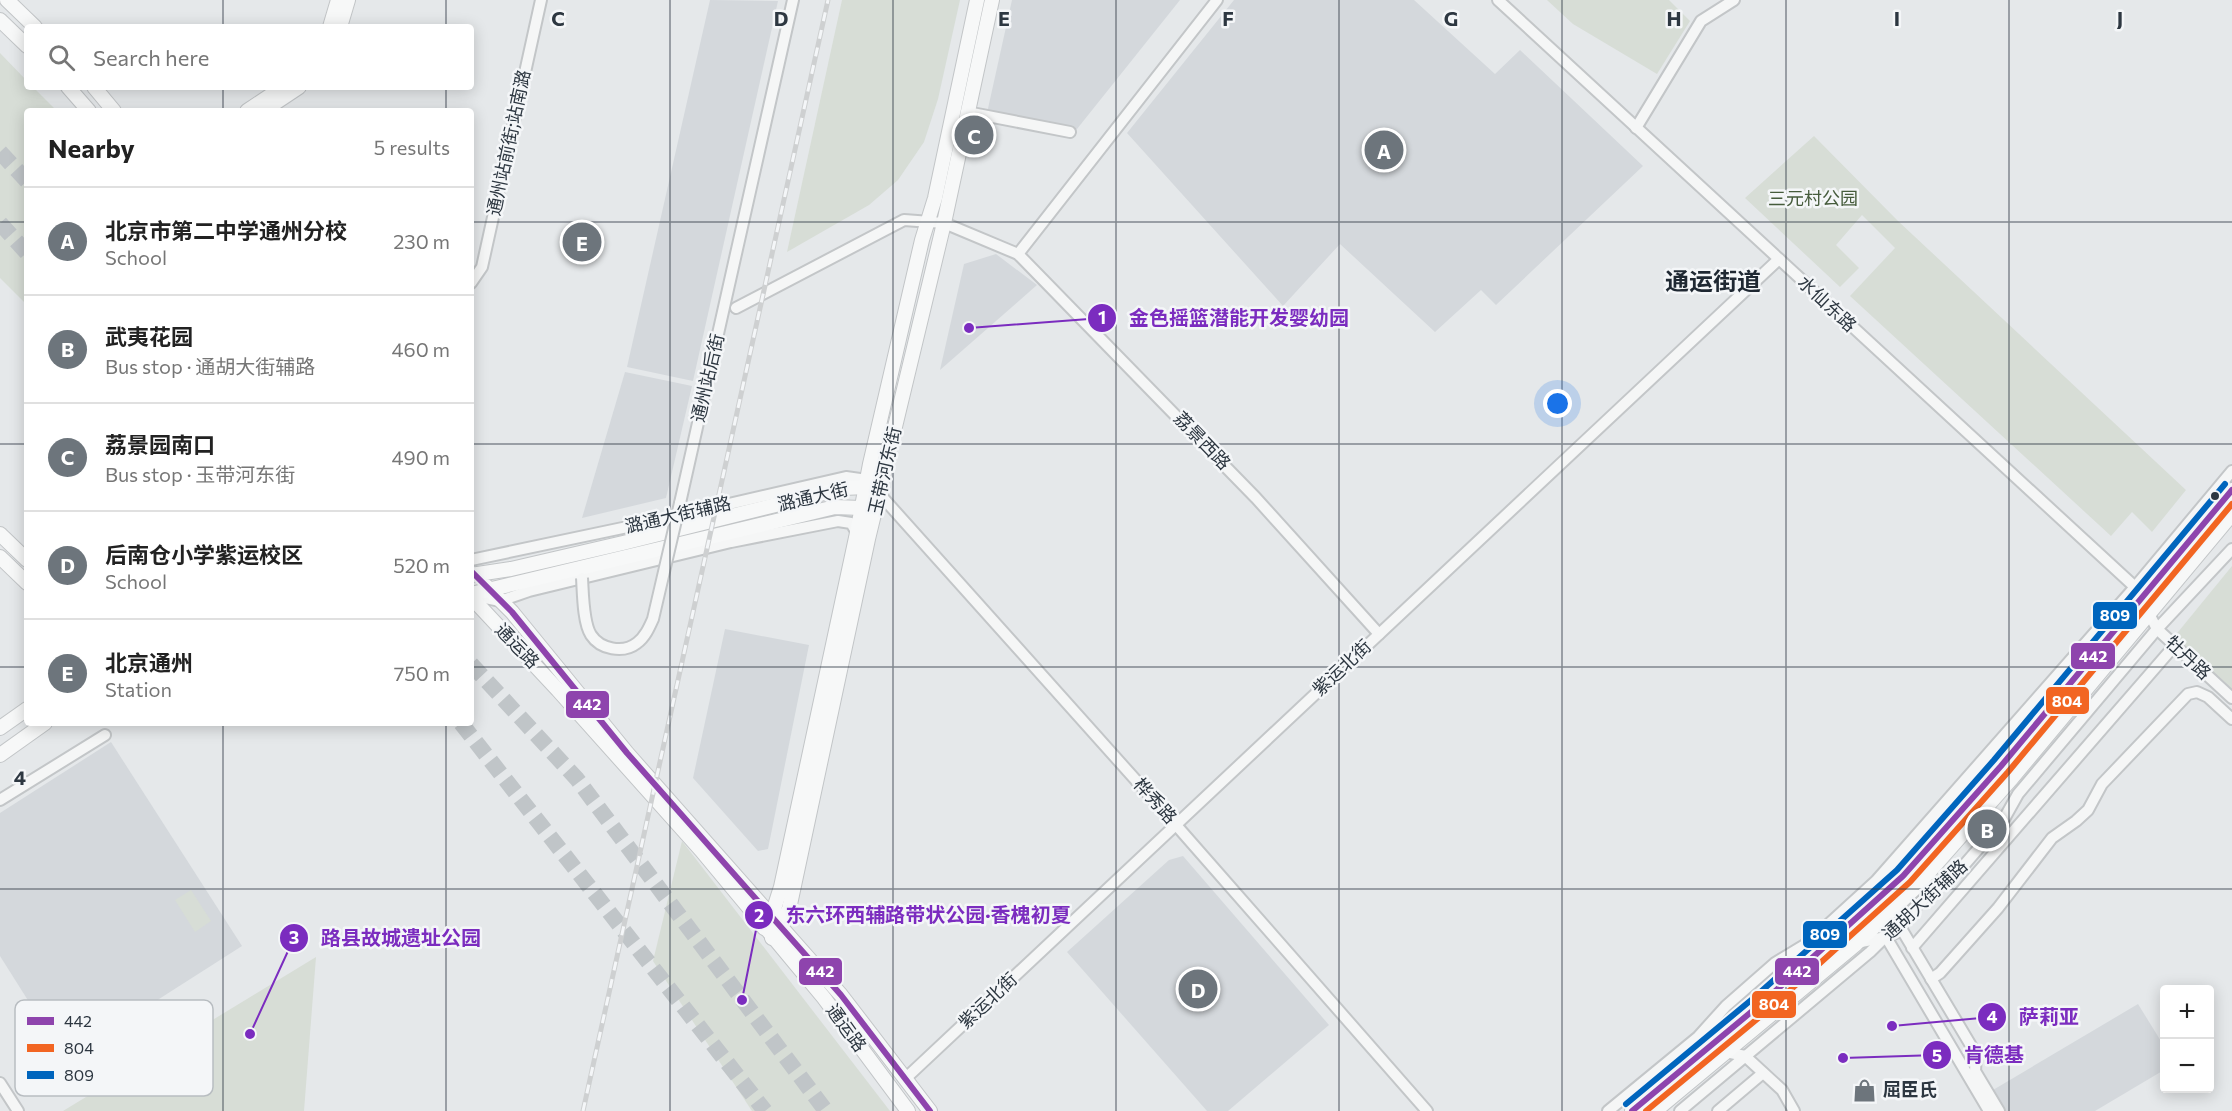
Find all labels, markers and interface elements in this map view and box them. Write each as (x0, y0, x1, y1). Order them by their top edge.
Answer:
text: C (551, 6, 565, 30)
text: D (774, 6, 788, 30)
text: E (998, 6, 1010, 30)
text: F (1222, 6, 1234, 30)
text: G (1444, 6, 1458, 30)
text: H (1667, 6, 1682, 30)
text: I (1894, 6, 1900, 30)
text: J (2117, 6, 2123, 30)
search box (24, 24, 474, 90)
icon: search (45, 41, 78, 74)
text: Search here (93, 44, 209, 71)
street label: 通州站前街;站南潞 (482, 68, 534, 218)
pin: C (954, 112, 994, 158)
pin: A (1364, 128, 1404, 172)
text: Nearby (48, 132, 135, 163)
text: 5 results (374, 135, 450, 159)
park label: 三元村公园 (1768, 187, 1858, 209)
text: 北京市第二中学通州分校 (105, 217, 347, 244)
pin: E (562, 220, 602, 264)
text: A (60, 229, 75, 253)
text: 230 m (393, 229, 450, 253)
text: School (105, 245, 167, 269)
district label: 通运街道 (1665, 266, 1761, 295)
street label: 水仙东路 (1794, 271, 1862, 336)
callout: 金色摇篮潜能开发婴幼园 (1087, 299, 1361, 337)
text: 金色摇篮潜能开发婴幼园 (1129, 305, 1349, 329)
text: 1 (1098, 306, 1106, 328)
text: 武夷花园 (105, 323, 193, 350)
street label: 通州站后街 (686, 331, 728, 424)
text: B (61, 337, 74, 361)
text: 460 m (392, 337, 450, 361)
text: Bus stop · 通胡大街辅路 (105, 354, 315, 378)
your location (1543, 389, 1572, 418)
street label: 荔景西路 (1170, 407, 1236, 474)
street label: 玉带河东街 (863, 424, 905, 517)
text: 荔景园南口 (105, 431, 215, 458)
text: C (61, 445, 74, 469)
text: 490 m (392, 445, 450, 469)
text: Bus stop · 玉带河东街 (105, 462, 295, 486)
street label: 潞通大街 (775, 477, 850, 515)
unlabelled marker (2209, 490, 2221, 502)
street label: 潞通大街辅路 (623, 491, 733, 537)
text: 后南仓小学紫运校区 (105, 541, 303, 568)
text: D (60, 553, 75, 577)
text: 520 m (393, 553, 450, 577)
text: School (105, 569, 167, 593)
line badge: 809 (2092, 601, 2138, 630)
text: 809 (2100, 605, 2130, 624)
street label: 通运路 (491, 618, 544, 672)
street label: 牡丹路 (2161, 631, 2216, 684)
street label: 紫运北街 (1307, 635, 1375, 700)
line badge: 442 (2070, 642, 2116, 670)
text: 442 (2079, 646, 2107, 665)
text: 北京通州 (105, 649, 193, 676)
text: E (62, 661, 73, 685)
text: 750 m (394, 661, 450, 685)
text: Station (105, 677, 172, 701)
line badge: 804 (2045, 686, 2090, 715)
line badge: 442 (565, 690, 610, 719)
text: 804 (2052, 691, 2082, 710)
text: 442 (573, 694, 601, 713)
text: 4 (14, 765, 26, 789)
street label: 桦秀路 (1130, 773, 1182, 828)
pin: B (1968, 806, 2006, 852)
street label: 通胡大街辅路 (1877, 854, 1971, 944)
callout: 东六环西辅路带状公园·香槐初夏 (744, 896, 1083, 934)
text: 东六环西辅路带状公园·香槐初夏 (785, 902, 1071, 926)
text: 2 (754, 904, 764, 926)
callout: 路县故城遗址公园 (279, 919, 493, 957)
line badge: 809 (1802, 920, 1848, 949)
text: 809 (1810, 924, 1840, 943)
text: 路县故城遗址公园 (321, 925, 481, 949)
text: 3 (289, 926, 299, 948)
line badge: 442 (798, 957, 843, 986)
line badge: 442 (1774, 957, 1820, 986)
text: 442 (806, 961, 834, 980)
text: 442 (1783, 961, 1811, 980)
pin: D (1178, 966, 1218, 1012)
street label: 紫运北街 (953, 968, 1021, 1033)
map controls (2160, 985, 2214, 1093)
button: + (2160, 985, 2214, 1039)
line badge: 804 (1751, 990, 1797, 1019)
text: 804 (1759, 994, 1789, 1013)
callout: 萨莉亚 (1977, 998, 2091, 1036)
street label: 通运路 (822, 999, 872, 1056)
legend (15, 1000, 213, 1096)
text: 萨莉亚 (2019, 1004, 2079, 1028)
text: 4 (1986, 1005, 1998, 1027)
text: 442 (64, 1011, 92, 1030)
callout: 肯德基 (1922, 1036, 2036, 1074)
text: 804 (64, 1038, 94, 1057)
button: − (2160, 1039, 2214, 1093)
text: 肯德基 (1964, 1042, 2024, 1066)
text: 5 (1932, 1044, 1942, 1066)
text: 809 (64, 1065, 94, 1084)
shop icon: 屈臣氏 (1852, 1077, 1878, 1103)
place label: 屈臣氏 (1883, 1078, 1937, 1100)

